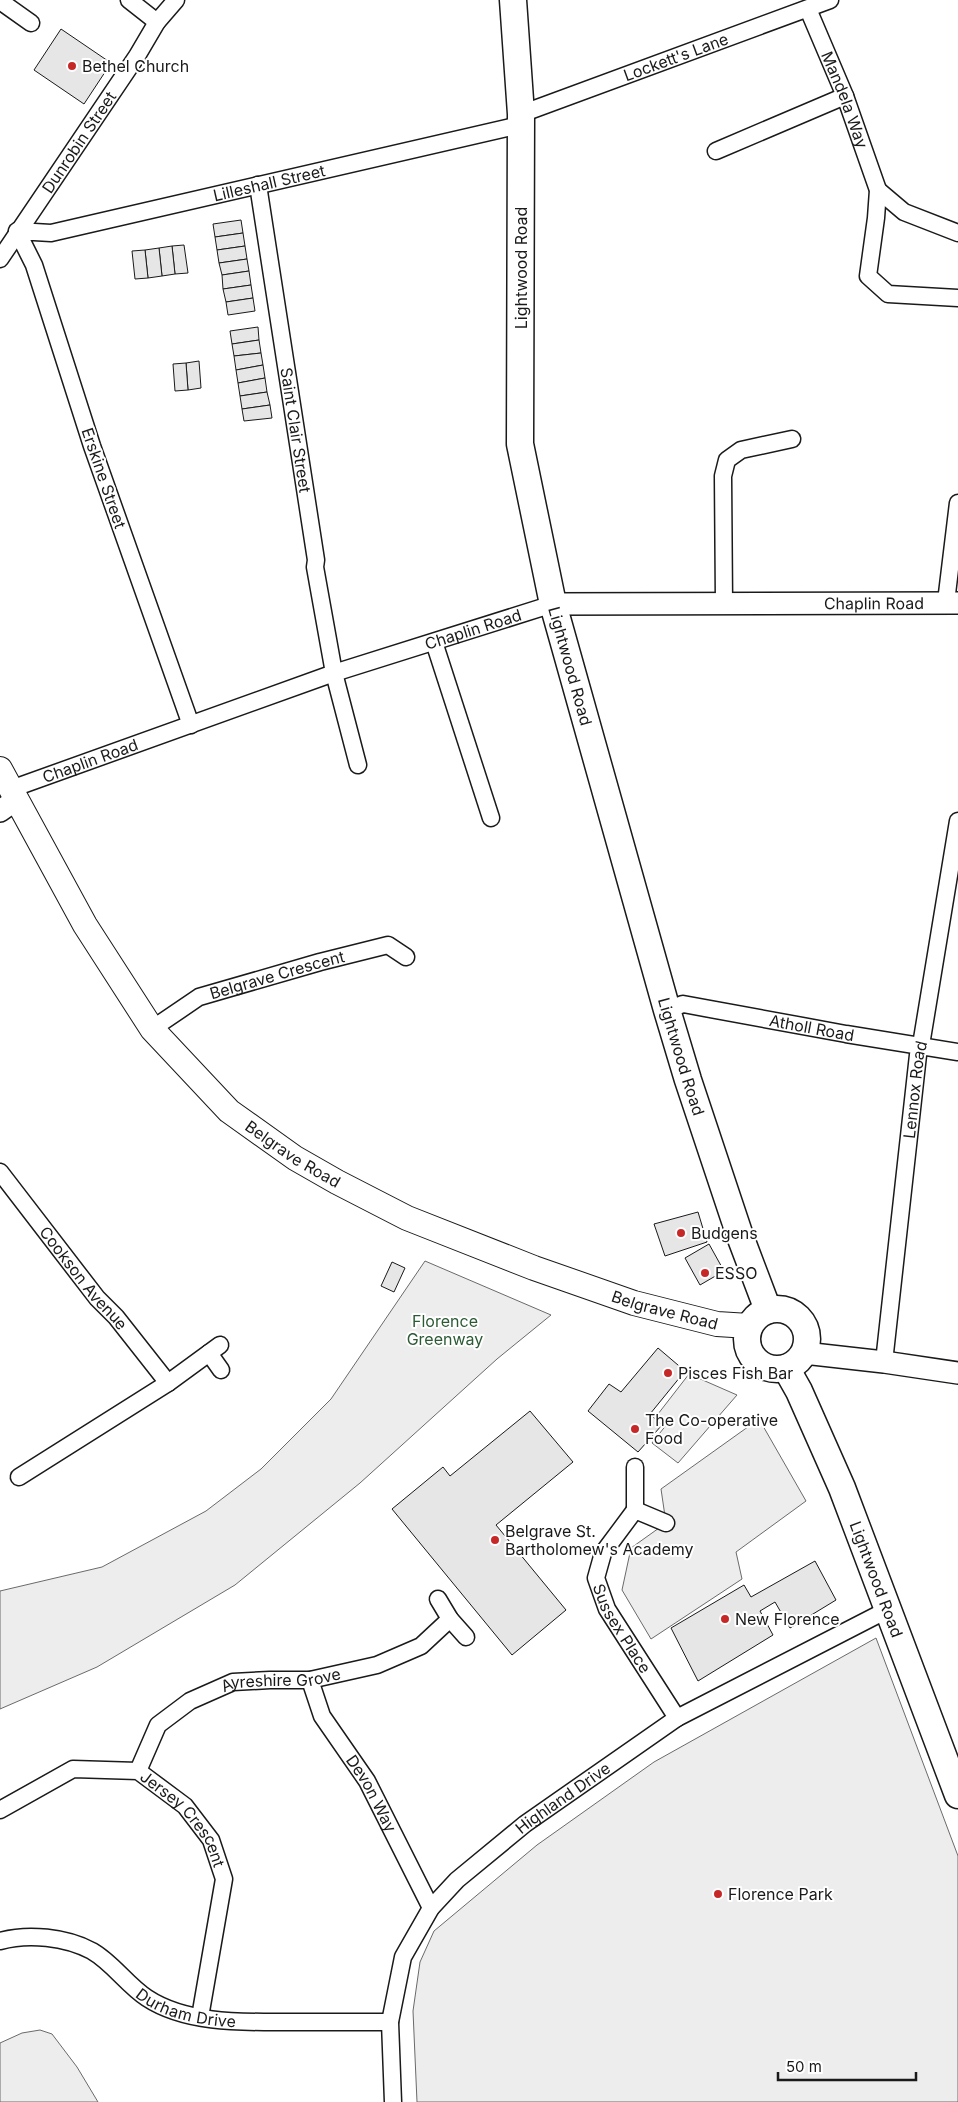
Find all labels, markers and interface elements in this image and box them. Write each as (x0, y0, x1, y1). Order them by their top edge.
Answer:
street label: Lockett's Lane (621, 28, 731, 85)
street label: Mandela Way (817, 48, 872, 151)
place label: Bethel Church (82, 56, 189, 76)
marker: Bethel Church (66, 60, 78, 72)
street label: Dunrobin Street (37, 87, 120, 197)
street label: Lilleshall Street (211, 160, 327, 205)
street label: Lightwood Road (511, 207, 531, 329)
street label: Saint Clair Street (276, 366, 315, 494)
street label: Erskine Street (77, 425, 131, 531)
street label: Chaplin Road (824, 593, 924, 613)
street label: Lightwood Road (544, 604, 597, 728)
street label: Chaplin Road (422, 605, 524, 654)
street label: Chaplin Road (40, 734, 141, 787)
street label: Belgrave Crescent (207, 946, 346, 1003)
street label: Lightwood Road (654, 995, 709, 1118)
street label: Atholl Road (768, 1010, 856, 1045)
street label: Lennox Road (899, 1039, 931, 1140)
street label: Belgrave Road (241, 1116, 344, 1192)
street label: Cookson Avenue (35, 1222, 132, 1333)
place label: Budgens (691, 1223, 758, 1243)
marker: Budgens (675, 1227, 687, 1239)
place label: ESSO (715, 1263, 757, 1283)
marker: ESSO (699, 1267, 711, 1279)
street label: Belgrave Road (609, 1286, 720, 1334)
park label: Florence Greenway (407, 1311, 483, 1349)
place label: Pisces Fish Bar (678, 1363, 793, 1383)
marker: Pisces Fish Bar (662, 1367, 674, 1379)
place label: The Co-operative Food (645, 1410, 778, 1448)
marker: The Co-operative Food (629, 1423, 641, 1435)
street label: Lightwood Road (845, 1518, 907, 1640)
place label: Belgrave St. Bartholomew's Academy (505, 1521, 694, 1559)
marker: Belgrave St. Bartholomew's Academy (489, 1534, 501, 1546)
street label: Sussex Place (589, 1581, 655, 1677)
place label: New Florence (735, 1609, 840, 1629)
marker: New Florence (719, 1613, 731, 1625)
street label: Ayreshire Grove (218, 1663, 342, 1696)
street label: Devon Way (342, 1751, 401, 1835)
street label: Highland Drive (511, 1758, 614, 1838)
street label: Jersey Crescent (136, 1766, 229, 1870)
place label: Florence Park (728, 1884, 833, 1904)
marker: Florence Park (712, 1888, 724, 1900)
street label: Durham Drive (132, 1984, 237, 2031)
scale bar (778, 2050, 916, 2082)
text: 50 m (786, 2057, 822, 2076)

